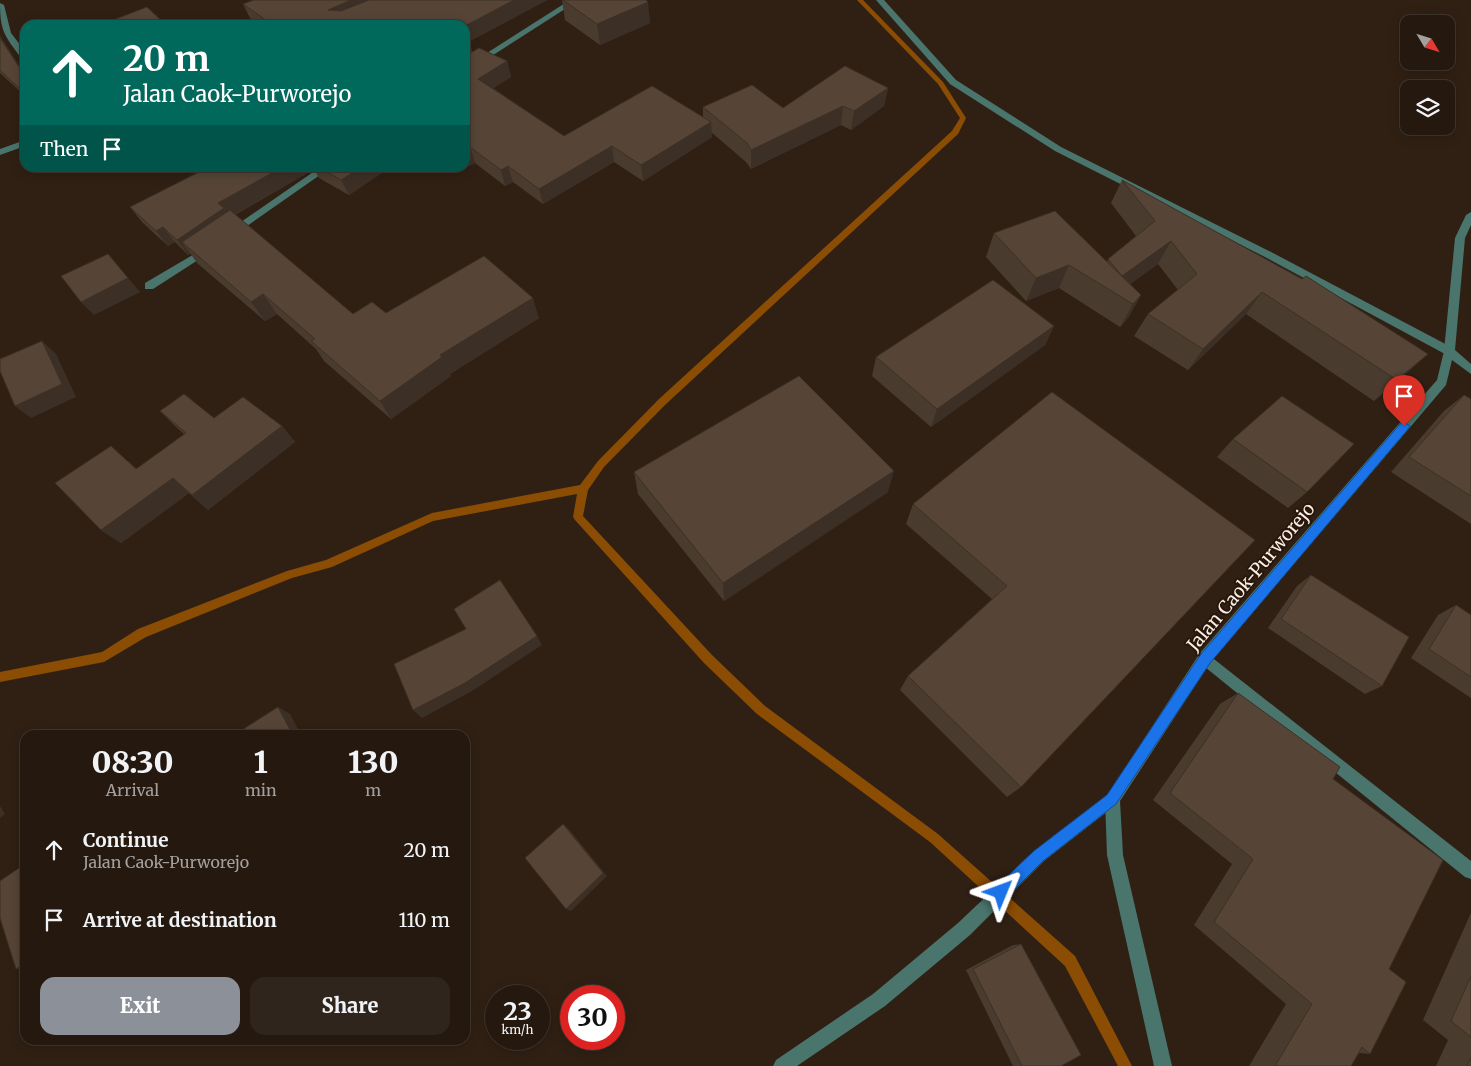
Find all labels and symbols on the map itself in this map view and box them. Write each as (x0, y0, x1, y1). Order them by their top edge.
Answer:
north arrow (1400, 15, 1455, 70)
pin (1383, 375, 1425, 426)
street label: Jalan Caok-Purworejo (1181, 498, 1320, 656)
position arrow (974, 865, 1026, 917)
speed limit sign: 30 (560, 985, 625, 1050)

